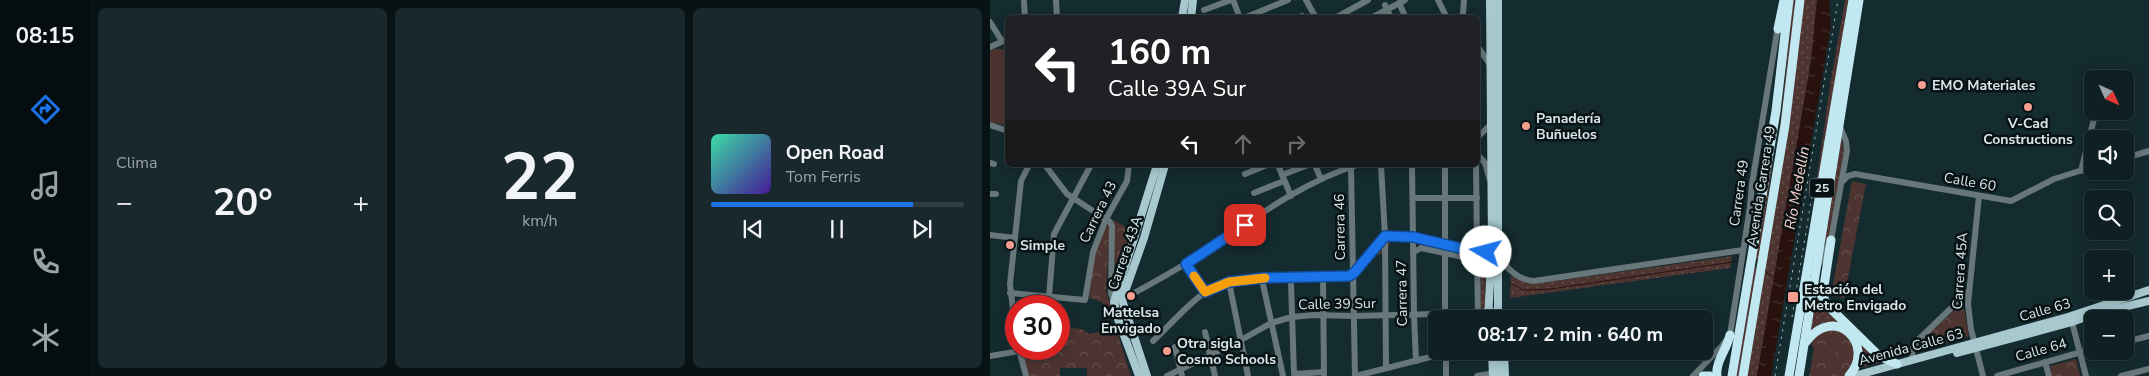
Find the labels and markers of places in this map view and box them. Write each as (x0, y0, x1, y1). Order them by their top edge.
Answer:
place label: EMO Materiales (1932, 76, 2036, 95)
marker: EMO Materiales (1916, 79, 1928, 91)
marker: V-Cad Constructions (2022, 101, 2034, 113)
place label: Panadería Buñuelos (1536, 109, 1601, 144)
place label: V-Cad Constructions (1983, 114, 2073, 149)
marker: Panadería Buñuelos (1520, 120, 1532, 132)
pin (1224, 204, 1266, 246)
place label: Simple (1020, 236, 1065, 255)
marker: Simple (1004, 239, 1016, 251)
place label: Estación del Metro Envigado (1804, 280, 1906, 315)
marker: Mattelsa Envigado (1125, 290, 1137, 302)
marker: Estación del Metro Envigado (1786, 290, 1800, 304)
place label: Mattelsa Envigado (1101, 303, 1161, 338)
place label: Otra sigla Cosmo Schools (1177, 334, 1276, 369)
marker: Otra sigla Cosmo Schools (1161, 345, 1173, 357)

